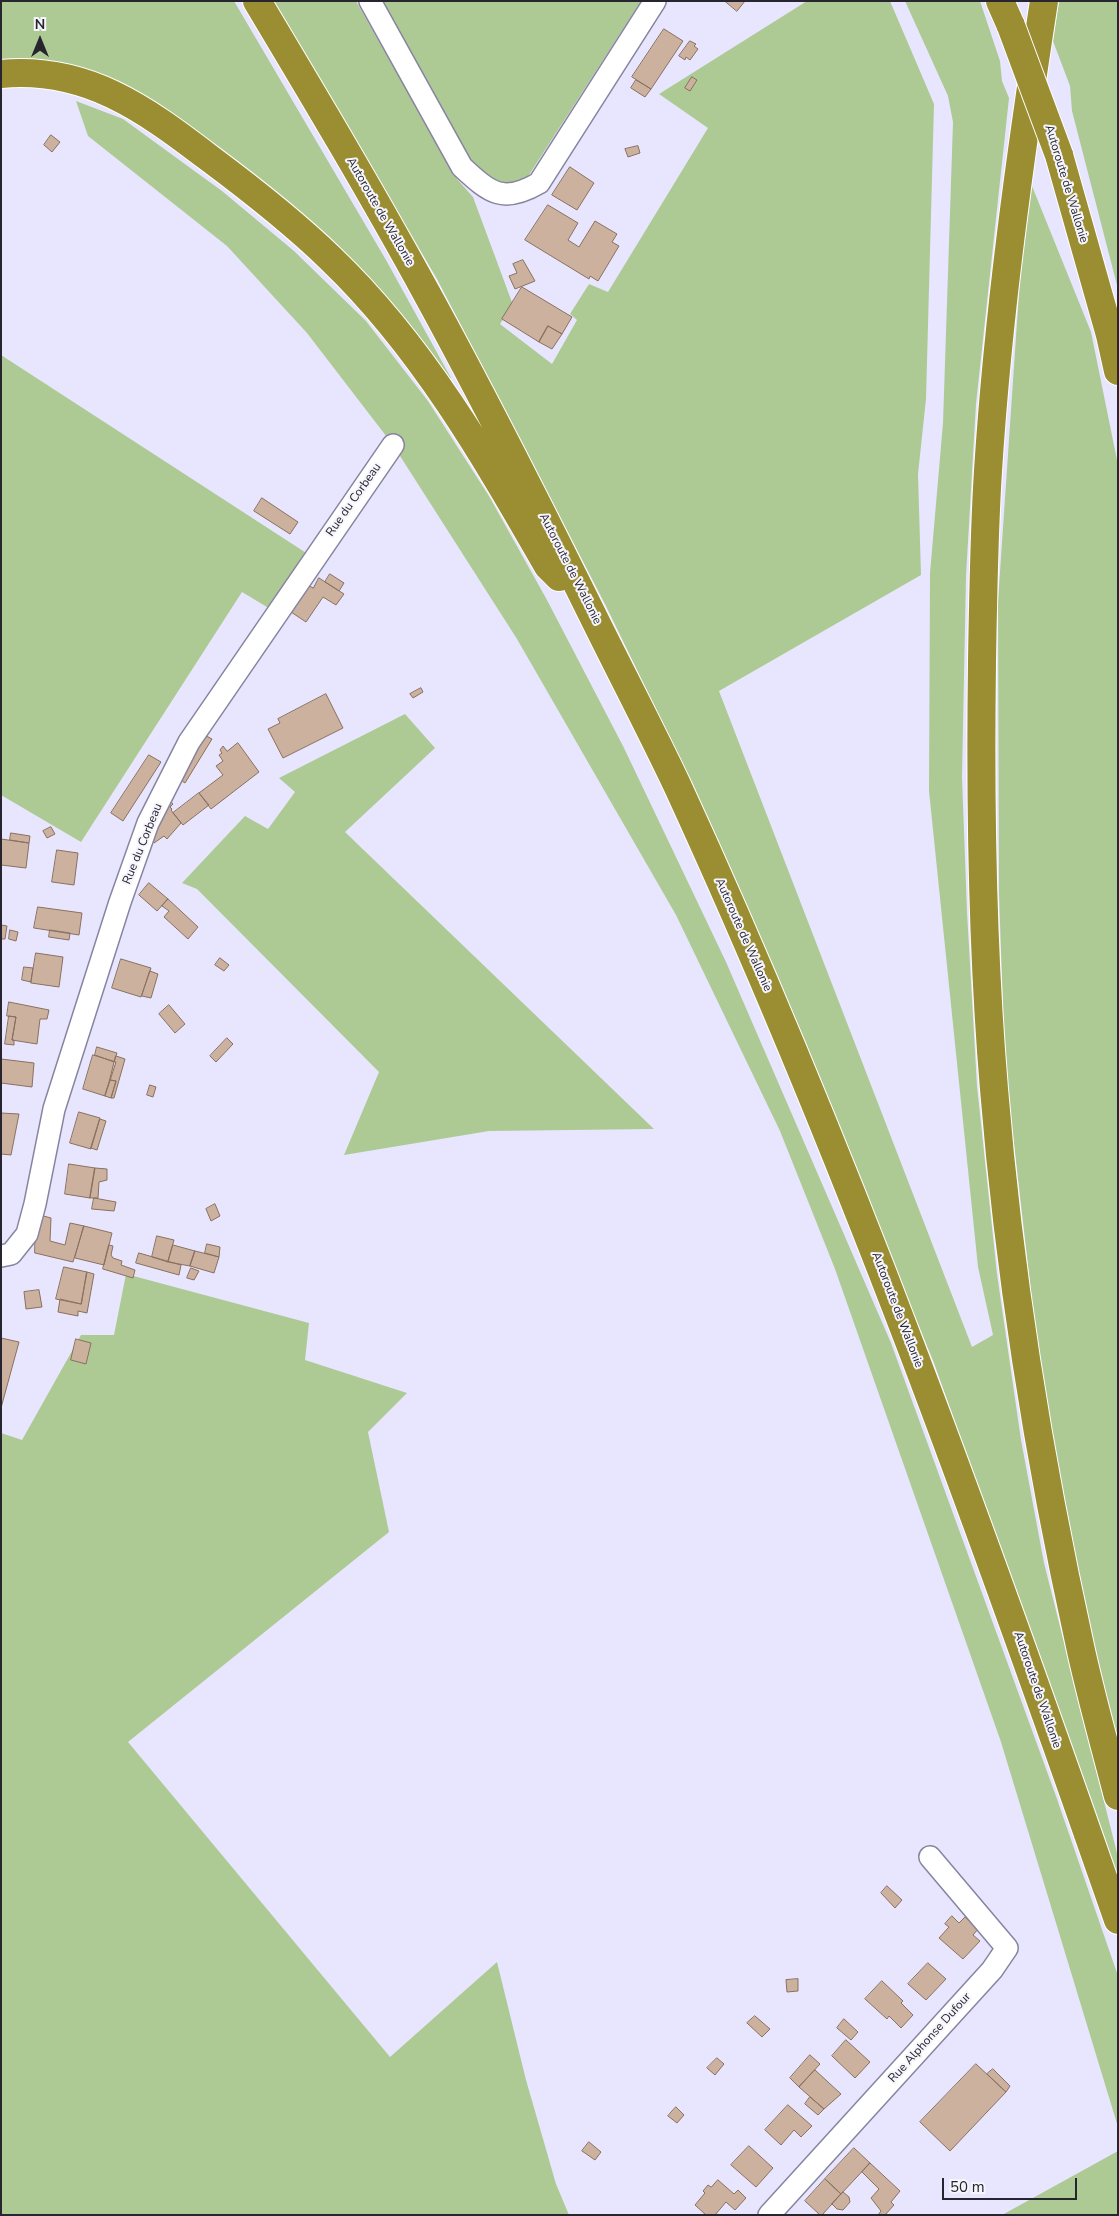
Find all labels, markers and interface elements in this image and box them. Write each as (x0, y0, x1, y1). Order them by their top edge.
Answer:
north arrow (15, 15, 65, 65)
text: N (35, 15, 45, 34)
street label: Autoroute de Wallonie (1041, 123, 1091, 245)
street label: Autoroute de Wallonie (343, 155, 417, 269)
street label: Rue du Corbeau (323, 461, 385, 539)
street label: Autoroute de Wallonie (536, 511, 604, 627)
street label: Rue du Corbeau (120, 801, 166, 887)
street label: Autoroute de Wallonie (711, 876, 775, 994)
street label: Autoroute de Wallonie (868, 1250, 926, 1370)
street label: Autoroute de Wallonie (1010, 1630, 1064, 1750)
street label: Rue Alphonse Dufour (886, 1990, 974, 2086)
scale bar (944, 2168, 1079, 2200)
text: 50 m (950, 2177, 985, 2197)

